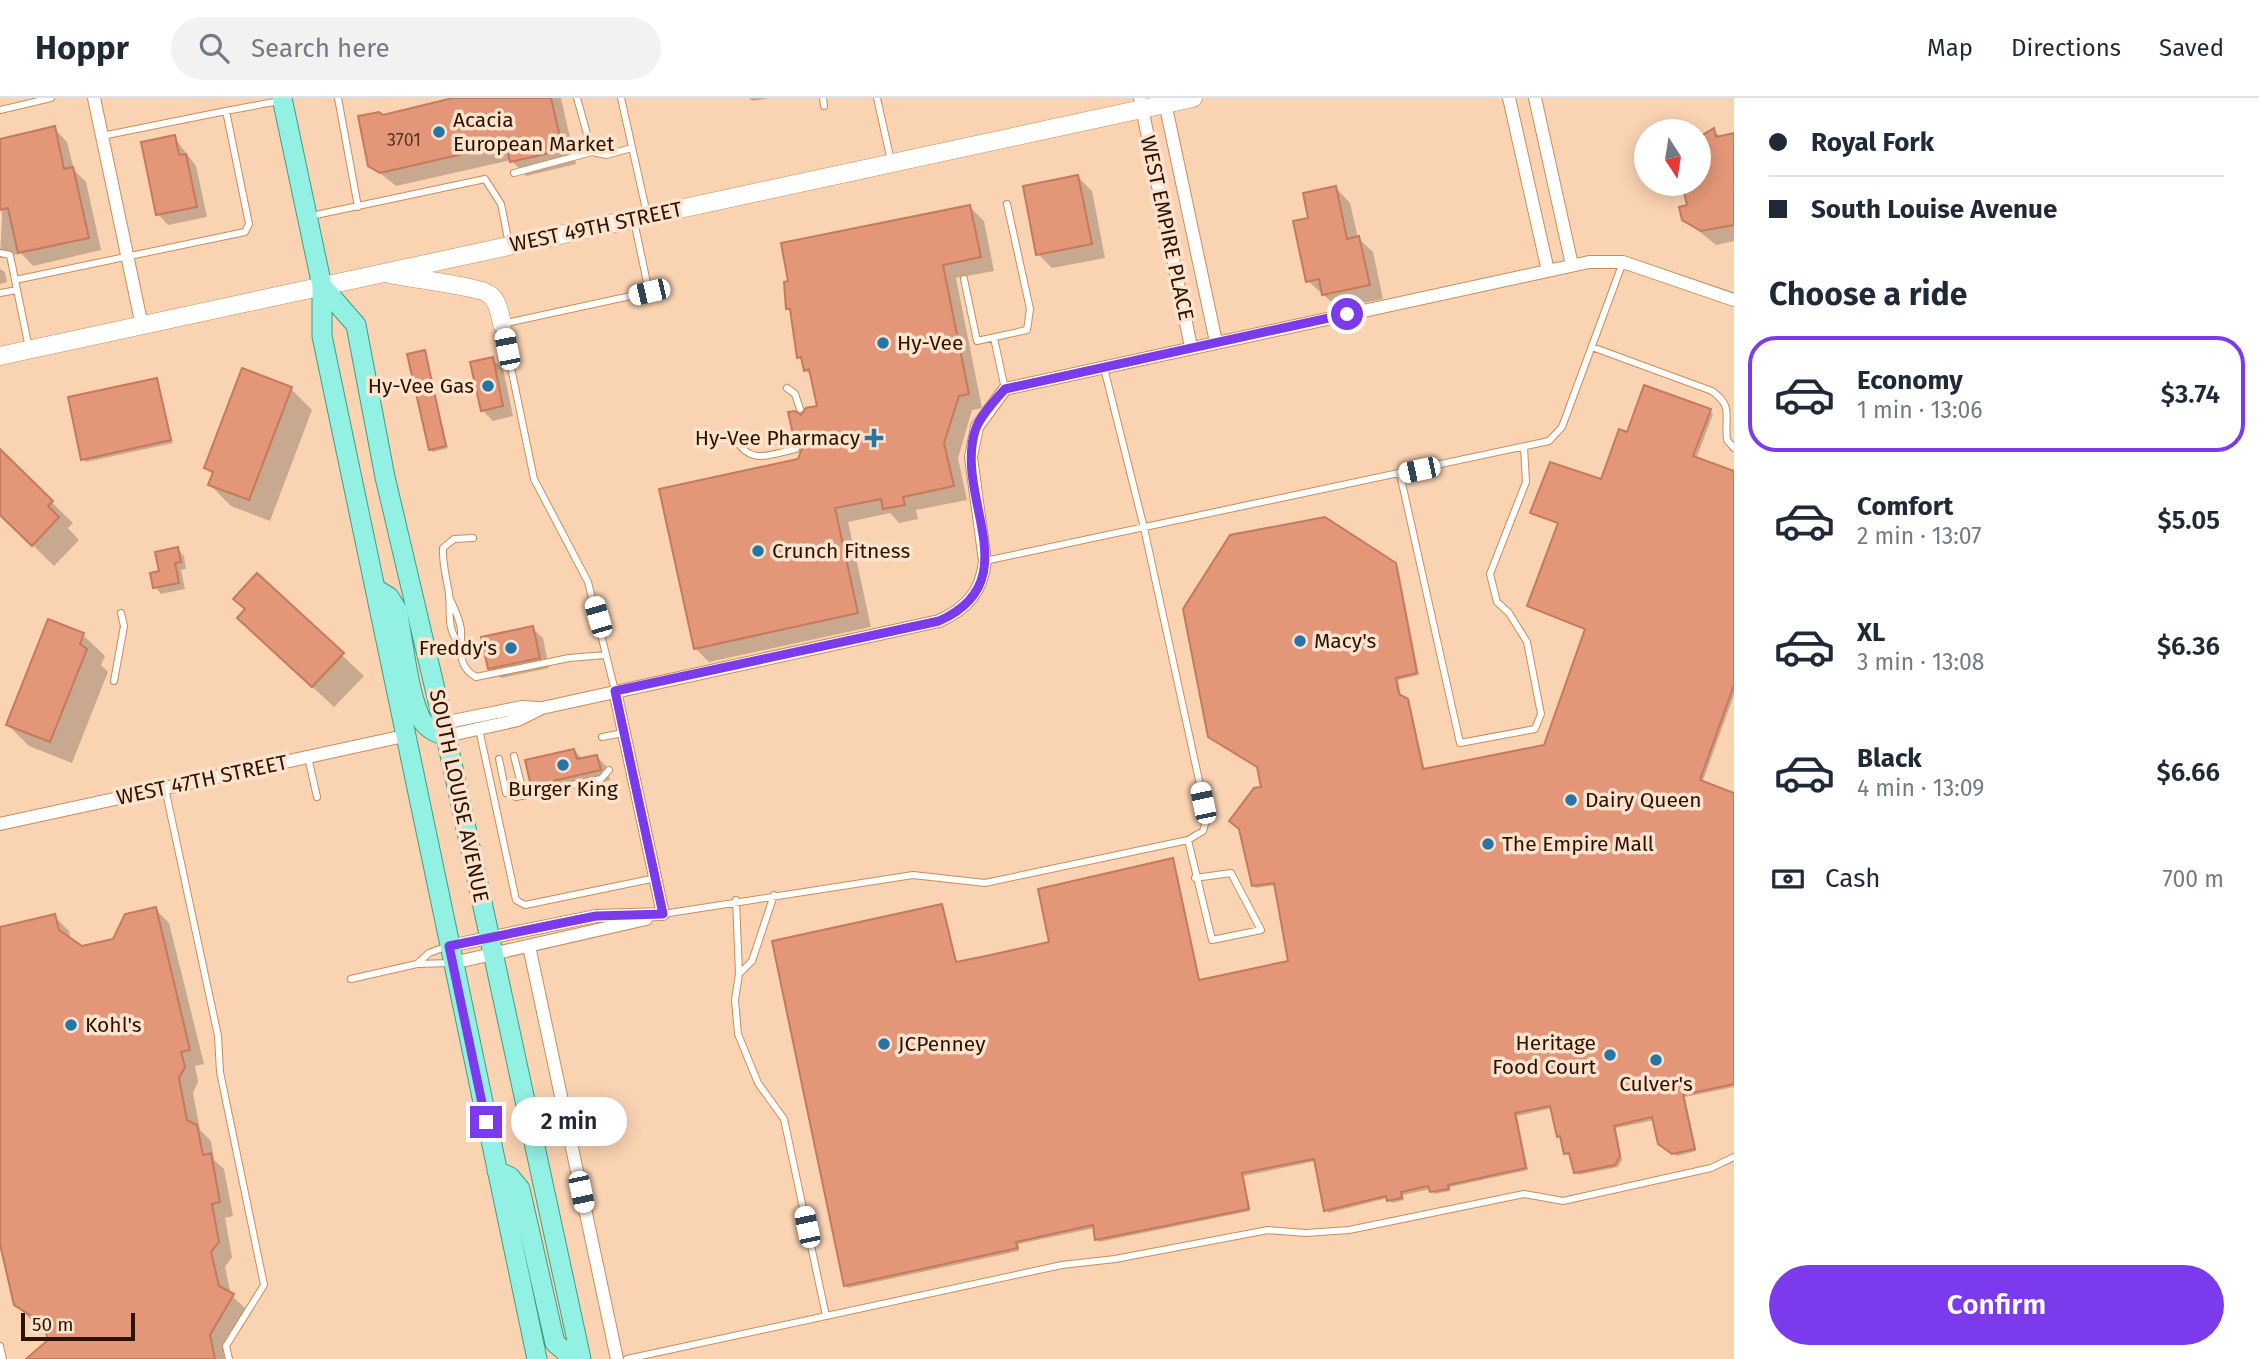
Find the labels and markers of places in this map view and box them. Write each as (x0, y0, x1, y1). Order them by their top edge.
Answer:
place label: Acacia European Market (453, 107, 615, 157)
marker: Acacia European Market (431, 124, 447, 140)
place label: Hy-Vee (897, 330, 963, 356)
marker: Hy-Vee (875, 335, 891, 351)
place label: Hy-Vee Gas (368, 373, 474, 399)
marker: Hy-Vee Gas (480, 378, 496, 394)
place label: Hy-Vee Pharmacy (695, 425, 861, 451)
marker: Hy-Vee Pharmacy (866, 430, 882, 446)
place label: Crunch Fitness (772, 538, 910, 564)
marker: Crunch Fitness (750, 543, 766, 559)
place label: Macy's (1314, 628, 1377, 654)
marker: Macy's (1292, 633, 1308, 649)
place label: Freddy's (419, 635, 497, 661)
marker: Freddy's (503, 640, 519, 656)
marker: Burger King (555, 757, 571, 773)
place label: Burger King (508, 776, 618, 802)
place label: Dairy Queen (1585, 787, 1702, 813)
marker: Dairy Queen (1563, 792, 1579, 808)
place label: The Empire Mall (1502, 831, 1654, 857)
marker: The Empire Mall (1480, 836, 1496, 852)
place label: Kohl's (85, 1012, 142, 1038)
marker: Kohl's (63, 1017, 79, 1033)
place label: Heritage Food Court (1492, 1030, 1596, 1080)
place label: JCPenney (898, 1031, 986, 1057)
marker: JCPenney (876, 1036, 892, 1052)
marker: Heritage Food Court (1602, 1047, 1618, 1063)
marker: Culver's (1648, 1052, 1664, 1068)
place label: Culver's (1619, 1071, 1693, 1097)

